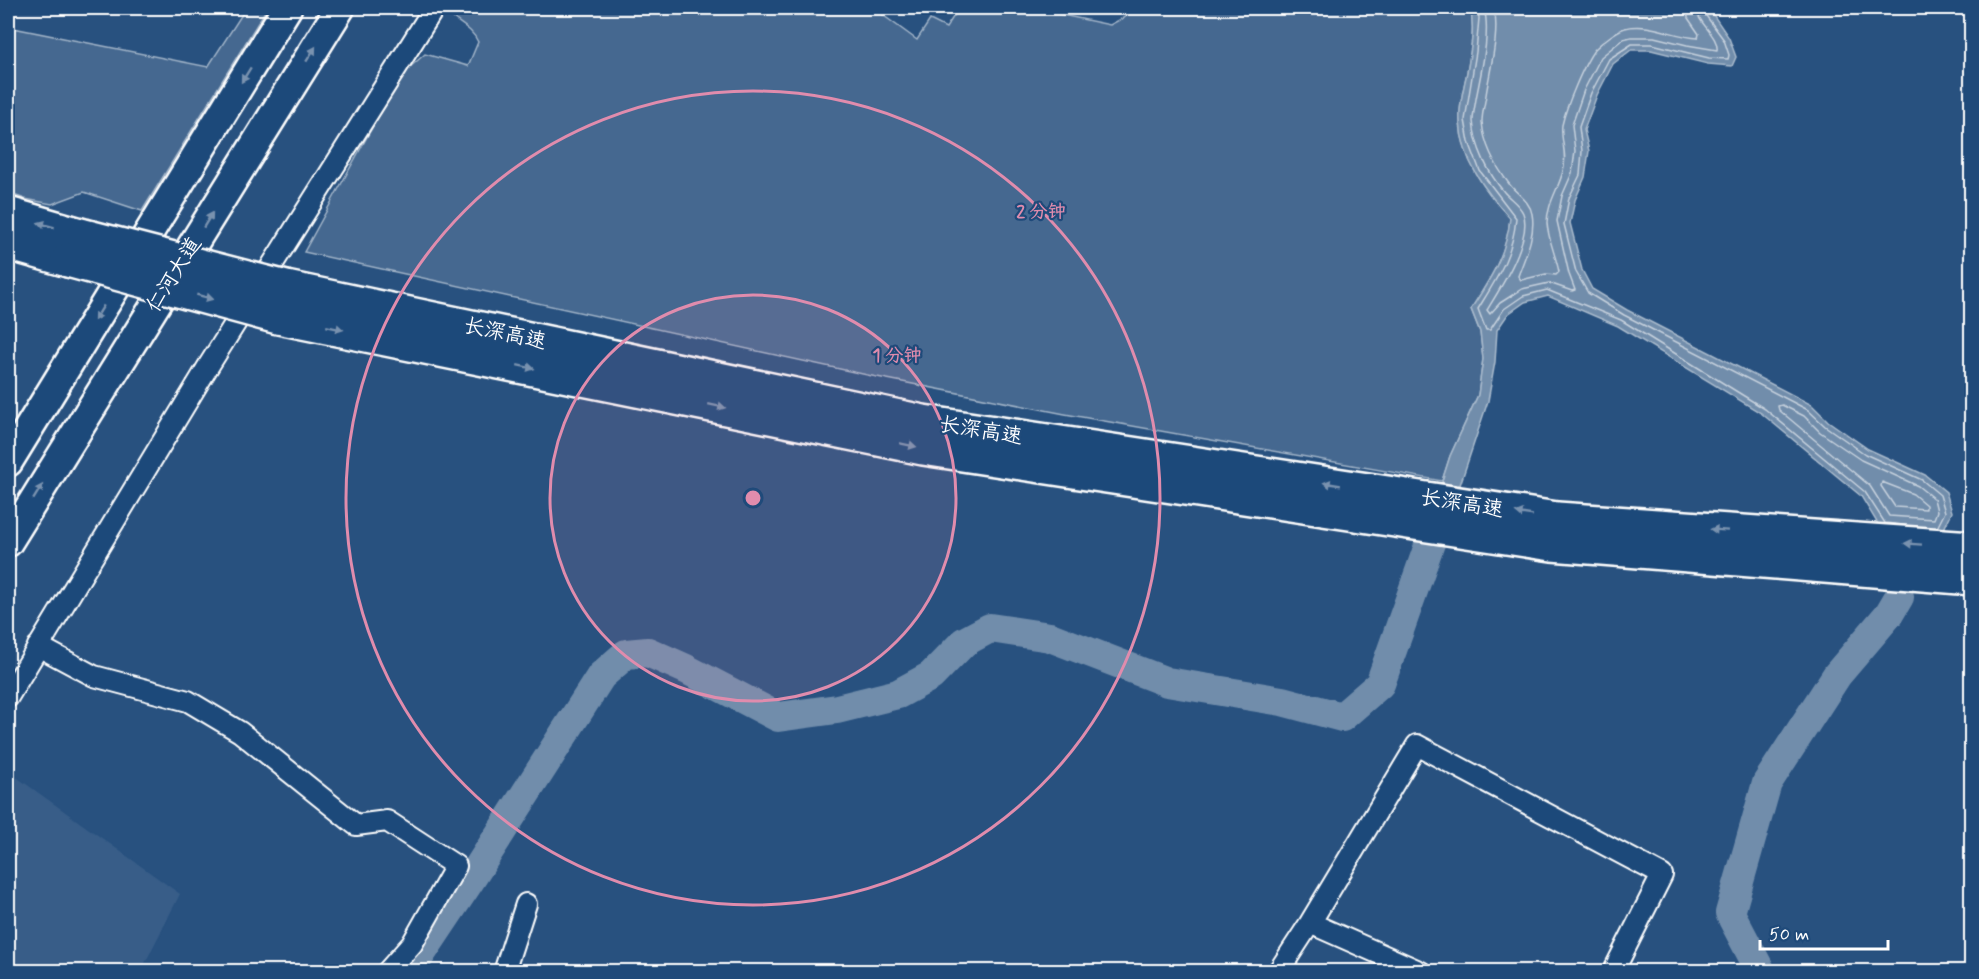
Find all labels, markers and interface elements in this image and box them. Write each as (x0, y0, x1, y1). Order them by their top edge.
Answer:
one-way arrow (306, 46, 317, 62)
one-way arrow (240, 67, 251, 83)
text: 2 分钟 (1016, 200, 1066, 224)
one-way arrow (203, 212, 214, 228)
one-way arrow (37, 220, 55, 229)
street label: 仁河大道 (140, 232, 208, 318)
one-way arrow (197, 293, 215, 302)
one-way arrow (94, 305, 105, 321)
street label: 长深高速 (461, 312, 549, 356)
one-way arrow (326, 324, 345, 333)
text: 1 分钟 (873, 344, 921, 368)
one-way arrow (517, 363, 536, 372)
one-way arrow (708, 402, 727, 411)
street label: 长深高速 (937, 411, 1025, 451)
one-way arrow (899, 441, 918, 450)
one-way arrow (1322, 480, 1341, 489)
one-way arrow (33, 484, 44, 500)
street label: 长深高速 (1418, 484, 1506, 524)
centre of rings (743, 488, 763, 508)
one-way arrow (1515, 509, 1534, 518)
one-way arrow (1709, 525, 1728, 535)
one-way arrow (1904, 539, 1923, 548)
scale bar (1760, 913, 1888, 951)
text: 50 m (1769, 923, 1809, 947)

